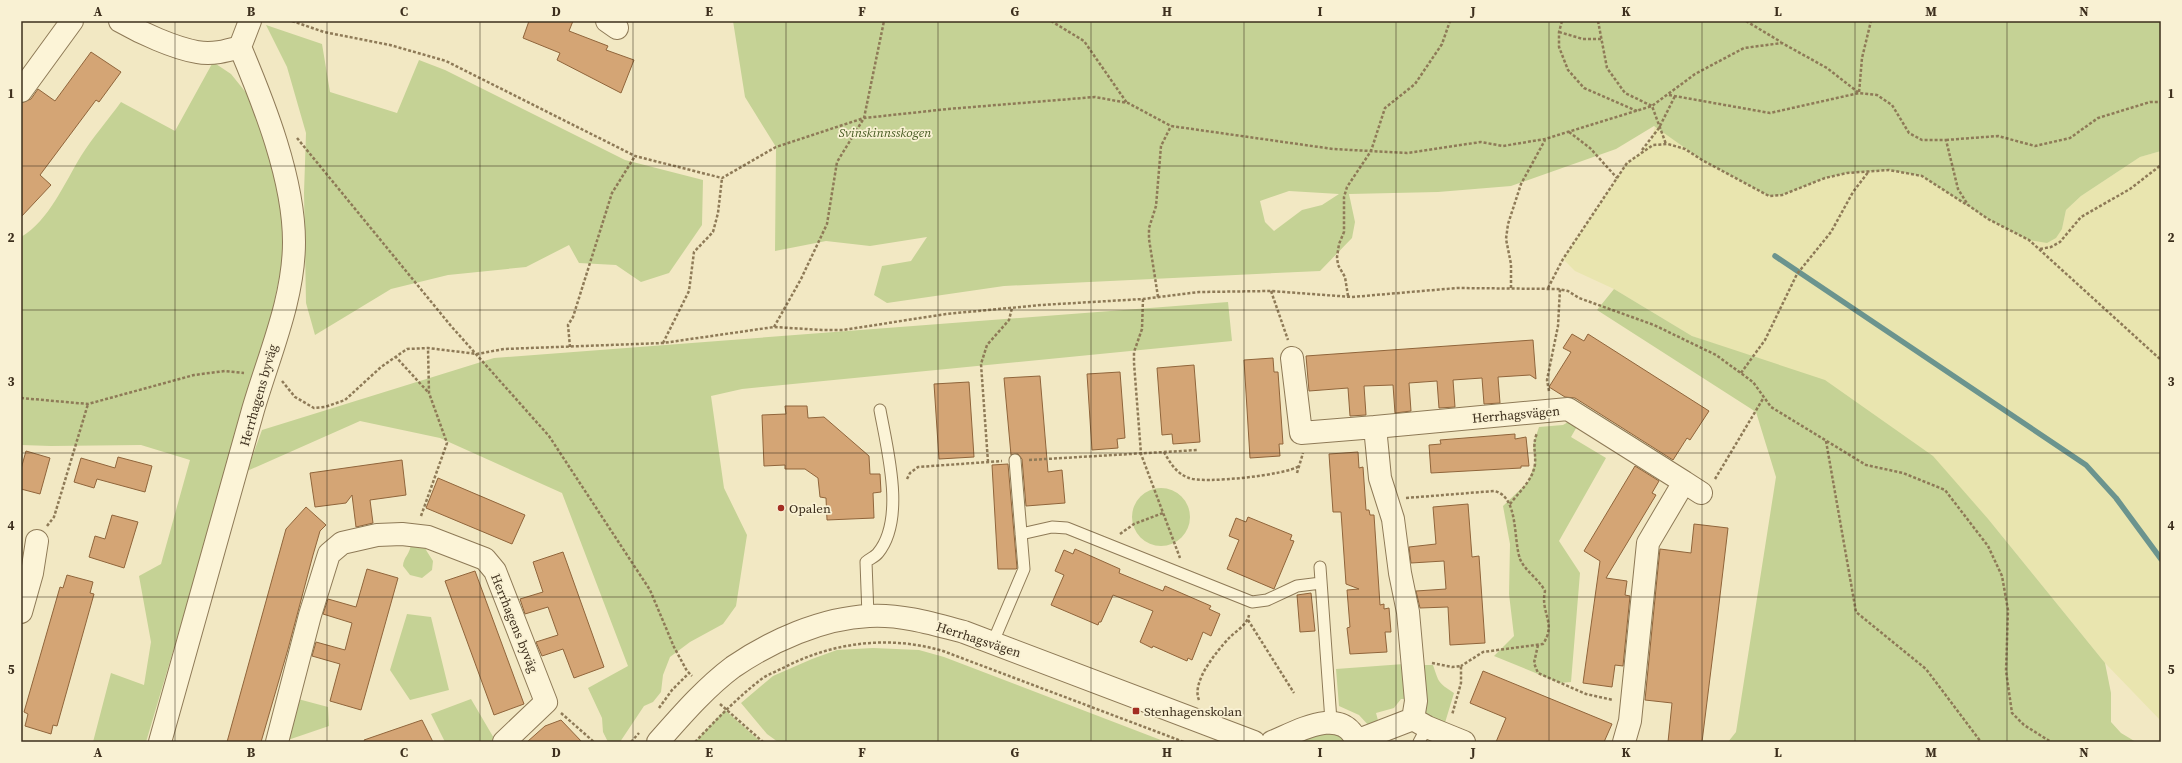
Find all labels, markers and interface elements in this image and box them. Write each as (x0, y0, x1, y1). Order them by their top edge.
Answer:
text: A (94, 3, 103, 20)
text: B (247, 3, 256, 20)
text: C (400, 3, 408, 20)
text: D (551, 3, 561, 20)
text: E (705, 3, 713, 20)
text: F (858, 3, 866, 20)
text: G (1011, 3, 1020, 20)
text: H (1162, 3, 1172, 20)
text: I (1317, 3, 1323, 20)
text: J (1469, 3, 1476, 20)
text: K (1621, 3, 1631, 20)
text: L (1774, 3, 1782, 20)
text: M (1925, 3, 1937, 20)
text: N (2079, 3, 2089, 20)
text: 1 (7, 85, 15, 102)
text: 1 (2167, 85, 2175, 102)
park label: Svinskinnsskogen (839, 124, 932, 141)
text: 2 (7, 229, 15, 246)
text: 2 (2167, 229, 2175, 246)
street label: Herrhagens byväg (236, 342, 281, 448)
text: 3 (7, 373, 15, 390)
text: 3 (2167, 373, 2175, 390)
street label: Herrhagsvägen (1471, 402, 1561, 427)
place label: Opalen (789, 500, 831, 517)
marker: Opalen (776, 503, 786, 513)
text: 4 (7, 517, 15, 534)
text: 4 (2167, 517, 2175, 534)
street label: Herrhagens byväg (487, 571, 542, 675)
street label: Herrhagsvägen (934, 618, 1023, 661)
text: 5 (7, 661, 15, 678)
text: 5 (2167, 661, 2175, 678)
place label: Stenhagenskolan (1144, 703, 1242, 720)
marker: Stenhagenskolan (1131, 706, 1141, 716)
text: A (94, 744, 103, 761)
text: B (247, 744, 256, 761)
text: C (400, 744, 408, 761)
text: D (551, 744, 561, 761)
text: E (705, 744, 713, 761)
text: F (858, 744, 866, 761)
text: G (1011, 744, 1020, 761)
text: H (1162, 744, 1172, 761)
text: I (1317, 744, 1323, 761)
text: J (1469, 744, 1476, 761)
text: K (1621, 744, 1631, 761)
text: L (1774, 744, 1782, 761)
text: M (1925, 744, 1937, 761)
text: N (2079, 744, 2089, 761)

